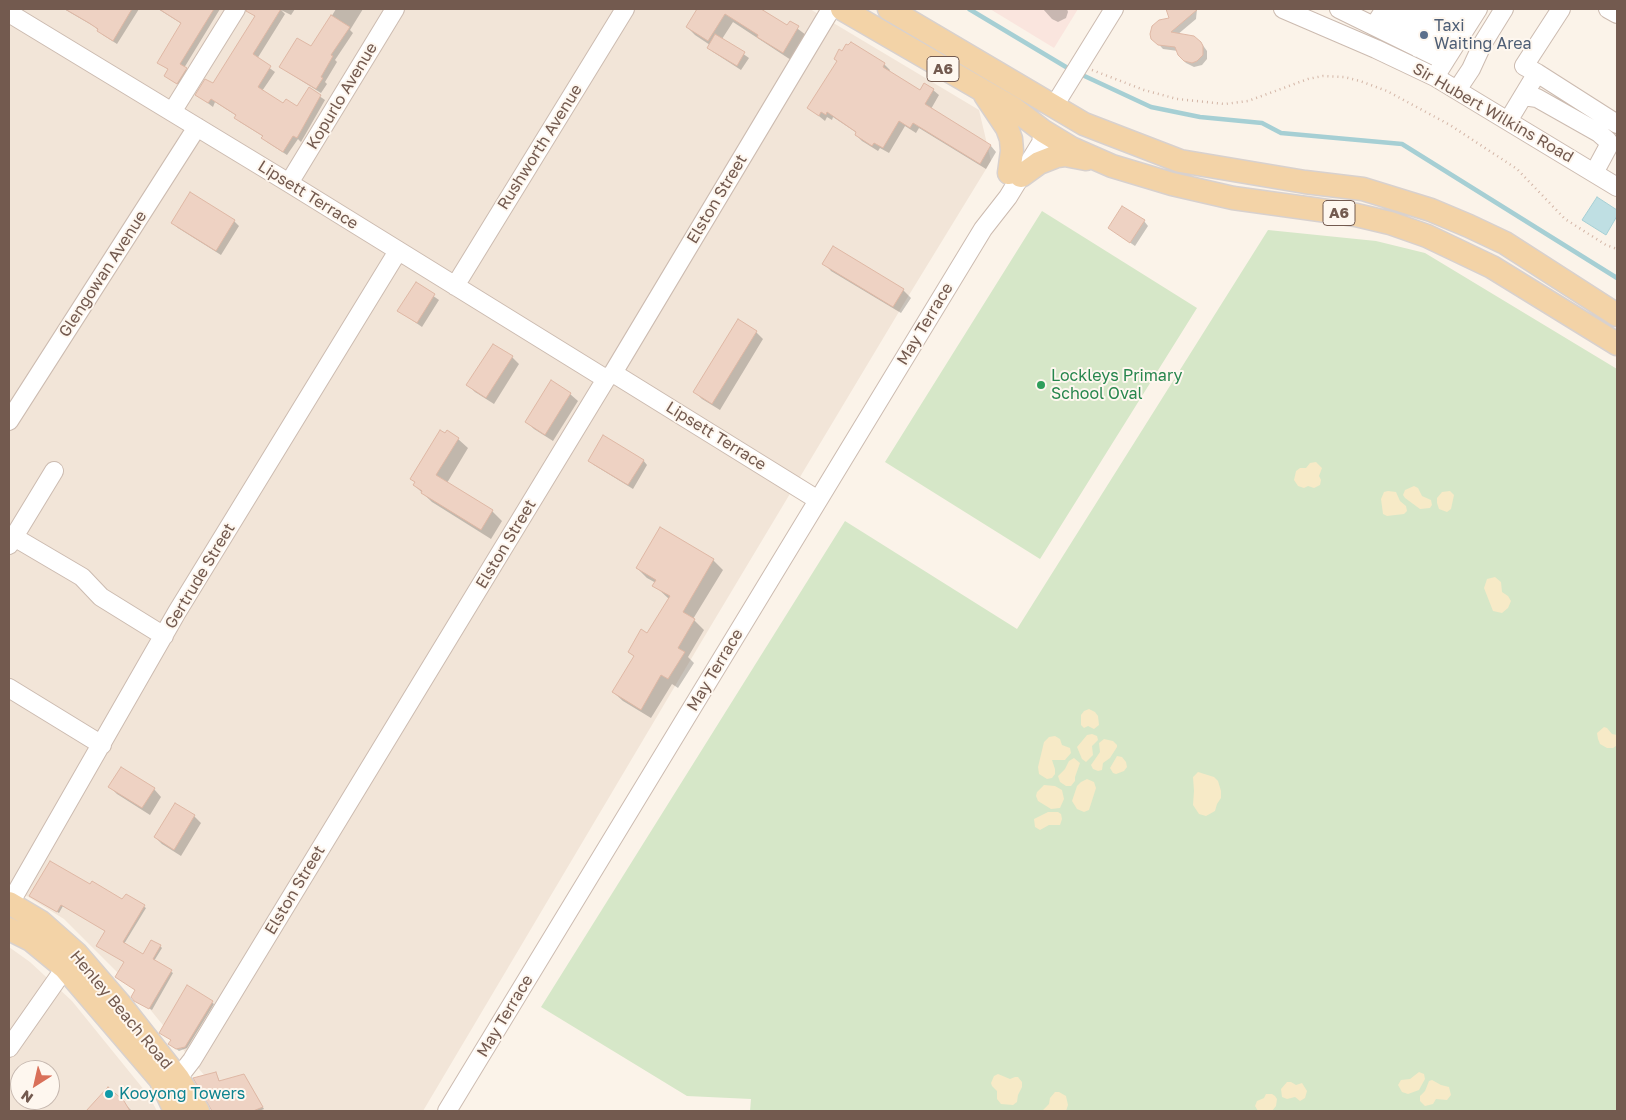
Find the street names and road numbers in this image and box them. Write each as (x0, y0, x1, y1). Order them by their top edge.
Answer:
street label: Kopurlo Avenue (303, 39, 381, 153)
road number: A6 (927, 56, 959, 82)
street label: Sir Hubert Wilkins Road (1409, 59, 1577, 167)
street label: Rushworth Avenue (494, 81, 586, 213)
street label: Elston Street (683, 151, 751, 247)
street label: Lipsett Terrace (254, 156, 362, 234)
road number: A6 (1323, 200, 1355, 226)
street label: Glengowan Avenue (55, 207, 151, 341)
street label: May Terrace (893, 279, 957, 369)
street label: Lipsett Terrace (662, 397, 770, 475)
street label: Elston Street (472, 496, 540, 592)
street label: Gertrude Street (161, 520, 239, 632)
street label: May Terrace (683, 625, 747, 715)
street label: Elston Street (261, 842, 329, 938)
street label: Henley Beach Road (66, 947, 176, 1073)
street label: May Terrace (473, 971, 537, 1061)

